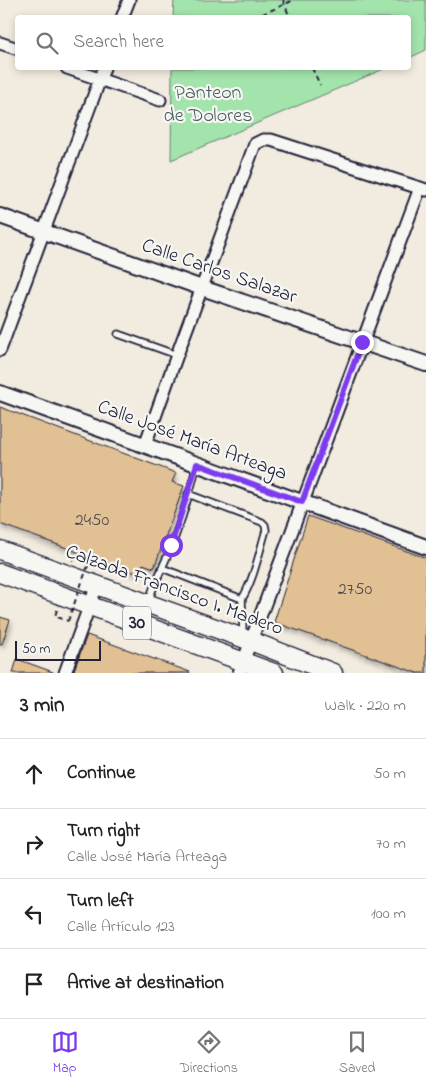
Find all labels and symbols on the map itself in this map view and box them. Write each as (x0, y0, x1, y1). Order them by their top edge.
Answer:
park label: Panteon de Dolores (164, 79, 252, 131)
street label: Calle Carlos Salazar (137, 232, 301, 312)
route end (351, 331, 374, 354)
street label: Calle José María Arteaga (93, 393, 291, 490)
house number: 2450 (75, 508, 109, 534)
route start (160, 534, 183, 557)
street label: Calzada Francisco I. Madero (61, 538, 287, 644)
house number: 2750 (338, 577, 372, 603)
road number: 30 (123, 606, 151, 640)
scale bar (15, 638, 101, 661)

